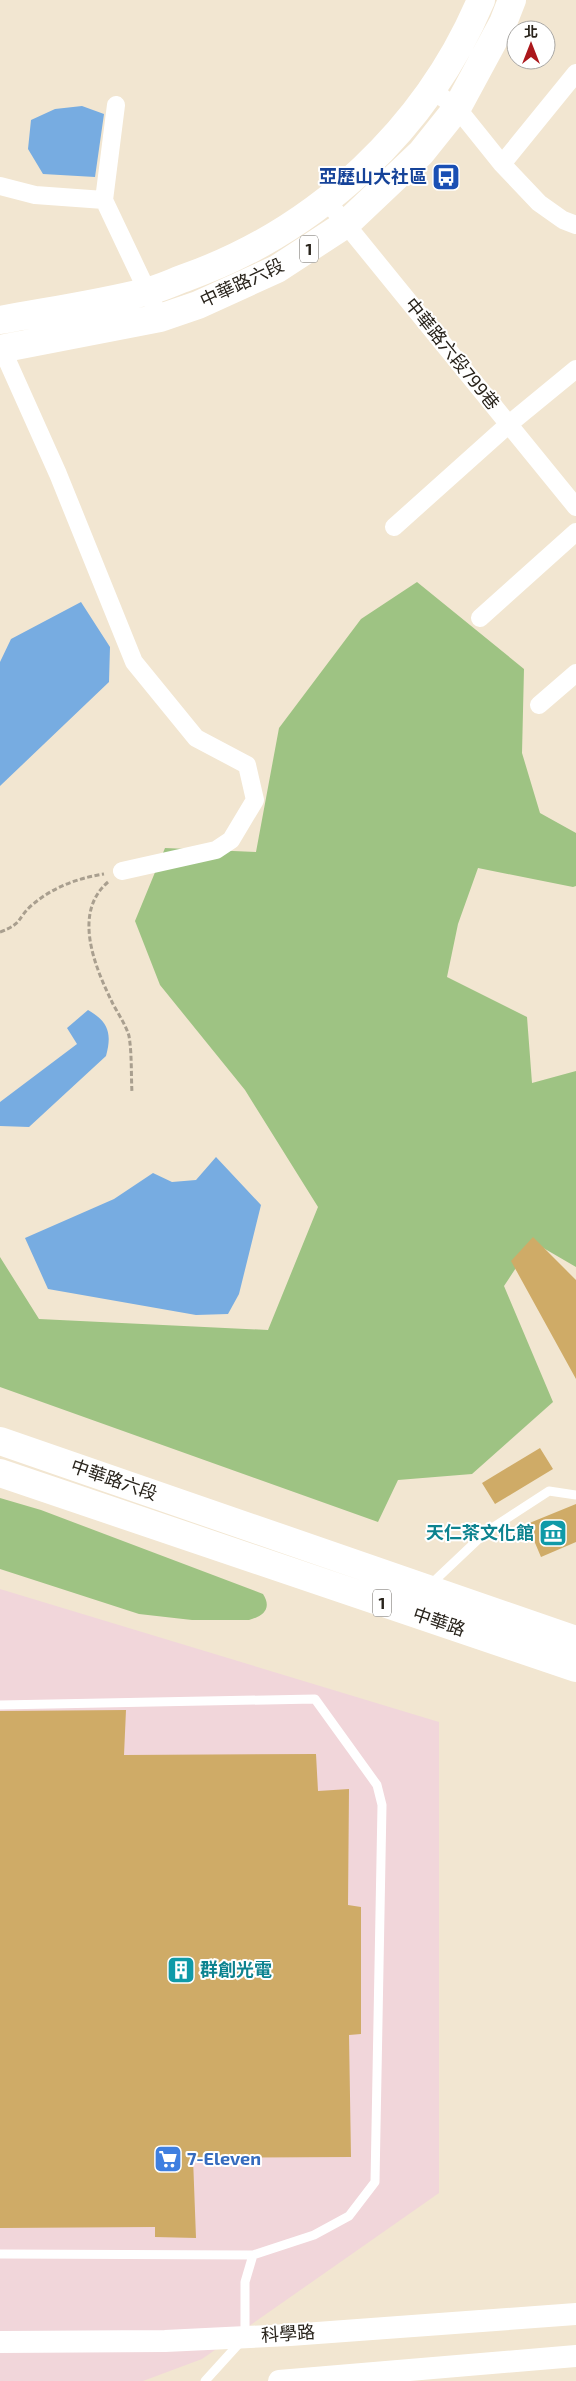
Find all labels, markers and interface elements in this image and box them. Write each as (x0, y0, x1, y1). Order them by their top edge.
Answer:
north arrow (506, 20, 556, 70)
text: 北 (524, 23, 538, 40)
bus stop icon: 亞歷山大社區 (431, 162, 461, 192)
place label: 亞歷山大社區 (319, 165, 427, 187)
road number: 1 (300, 235, 318, 262)
street label: 中華路六段 (196, 253, 287, 311)
street label: 中華路六段799巷 (401, 293, 505, 414)
street label: 中華路六段 (68, 1454, 160, 1504)
museum icon: 天仁茶文化館 (538, 1518, 568, 1548)
place label: 天仁茶文化館 (426, 1521, 534, 1543)
road number: 1 (373, 1590, 391, 1616)
street label: 中華路 (410, 1602, 468, 1640)
building icon: 群創光電 (166, 1955, 196, 1985)
place label: 群創光電 (200, 1958, 272, 1980)
supermarket icon: 7-Eleven (153, 2144, 183, 2174)
place label: 7-Eleven (187, 2147, 261, 2169)
street label: 科學路 (260, 2320, 316, 2346)

